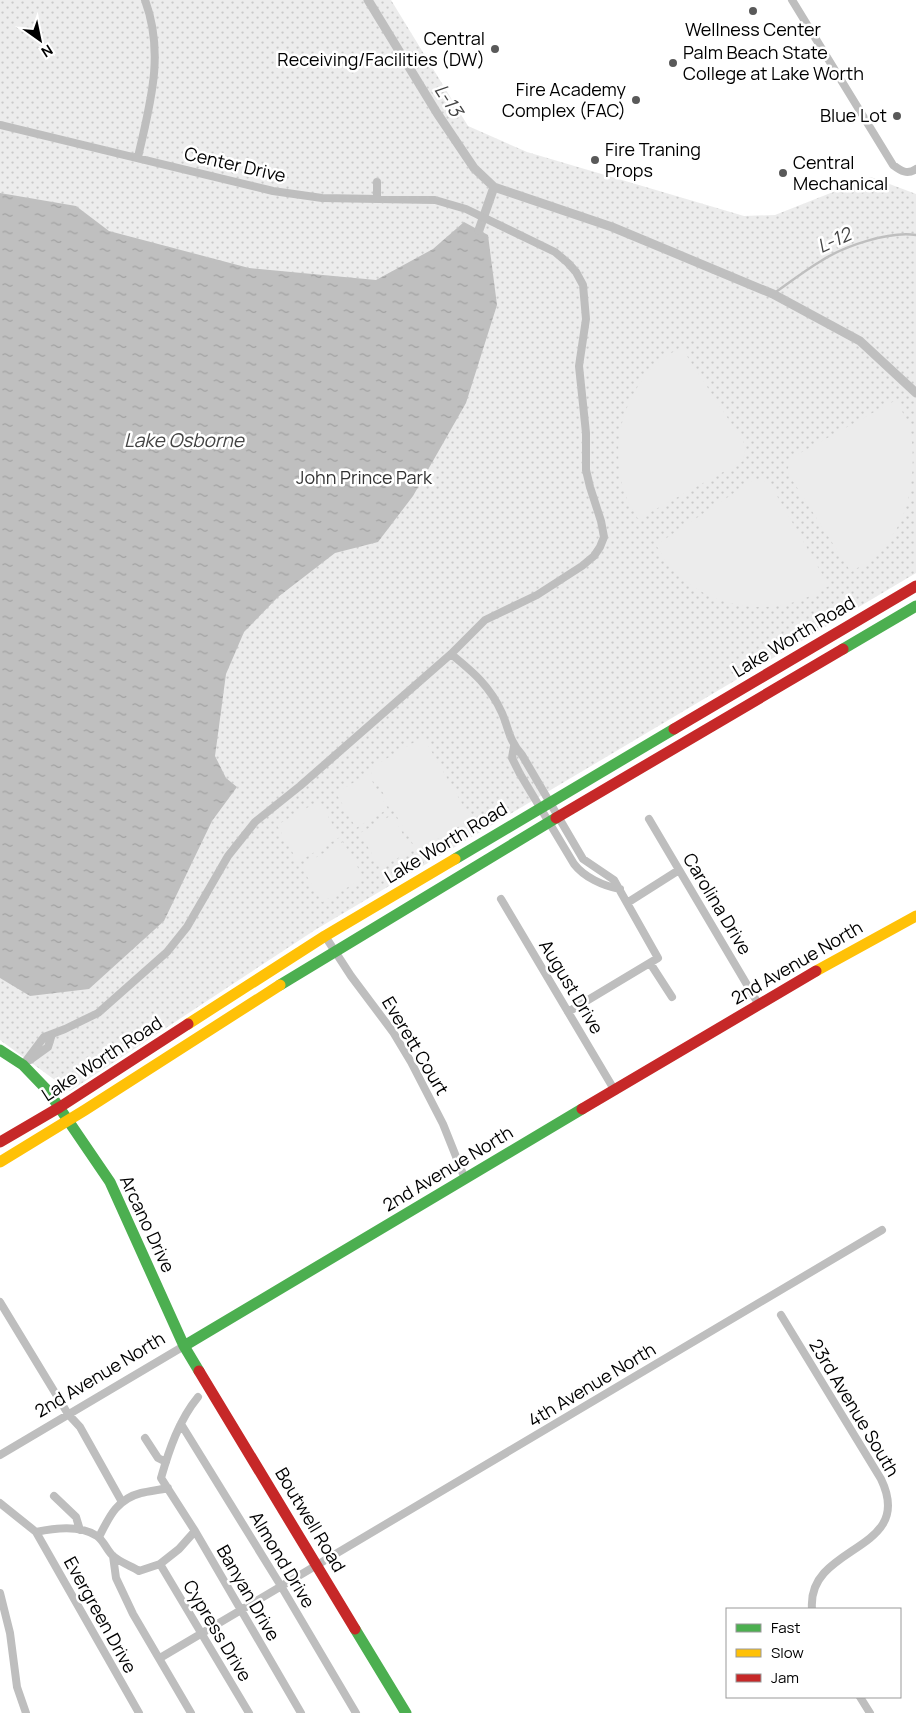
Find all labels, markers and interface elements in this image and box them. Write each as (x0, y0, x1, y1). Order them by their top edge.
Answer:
marker: Wellness Center (747, 5, 759, 17)
north arrow (15, 15, 65, 65)
place label: Wellness Center (685, 17, 822, 41)
place label: Central Receiving/Facilities (DW) (277, 26, 485, 71)
place label: Palm Beach State College at Lake Worth (683, 40, 864, 85)
text: N (38, 41, 57, 62)
marker: Central Receiving/Facilities (DW) (489, 43, 501, 55)
marker: Palm Beach State College at Lake Worth (667, 57, 679, 69)
place label: Fire Academy Complex (FAC) (502, 77, 626, 122)
water label: L-13 (429, 79, 471, 123)
marker: Fire Academy Complex (FAC) (630, 94, 642, 106)
place label: Blue Lot (820, 103, 887, 127)
marker: Blue Lot (891, 110, 903, 122)
place label: Fire Traning Props (605, 137, 701, 182)
street label: Center Drive (182, 141, 288, 187)
place label: Central Mechanical (793, 150, 888, 195)
marker: Fire Traning Props (589, 154, 601, 166)
marker: Central Mechanical (777, 167, 789, 179)
water label: L-12 (813, 220, 857, 259)
water label: Lake Osborne (124, 427, 246, 453)
park label: John Prince Park (296, 465, 433, 489)
street label: Lake Worth Road (728, 590, 859, 682)
street label: Lake Worth Road (380, 796, 511, 888)
street label: Carolina Drive (678, 848, 758, 959)
street label: 2nd Avenue North (727, 915, 866, 1009)
street label: August Drive (534, 935, 609, 1038)
street label: Everett Court (377, 992, 455, 1099)
street label: Lake Worth Road (37, 1010, 166, 1106)
street label: 2nd Avenue North (378, 1120, 517, 1216)
street label: Arcano Drive (115, 1171, 181, 1276)
street label: 2nd Avenue North (30, 1326, 169, 1422)
street label: 23rd Avenue South (804, 1334, 905, 1481)
street label: 4th Avenue North (523, 1337, 660, 1432)
street label: Boutwell Road (270, 1463, 352, 1576)
street label: Almond Drive (245, 1507, 321, 1612)
street label: Banyan Drive (212, 1540, 286, 1645)
street label: Evergreen Drive (59, 1552, 143, 1677)
street label: Cypress Drive (178, 1575, 258, 1686)
legend (726, 1608, 901, 1698)
text: Fast (771, 1617, 800, 1638)
text: Slow (771, 1642, 804, 1663)
text: Jam (771, 1667, 799, 1688)

